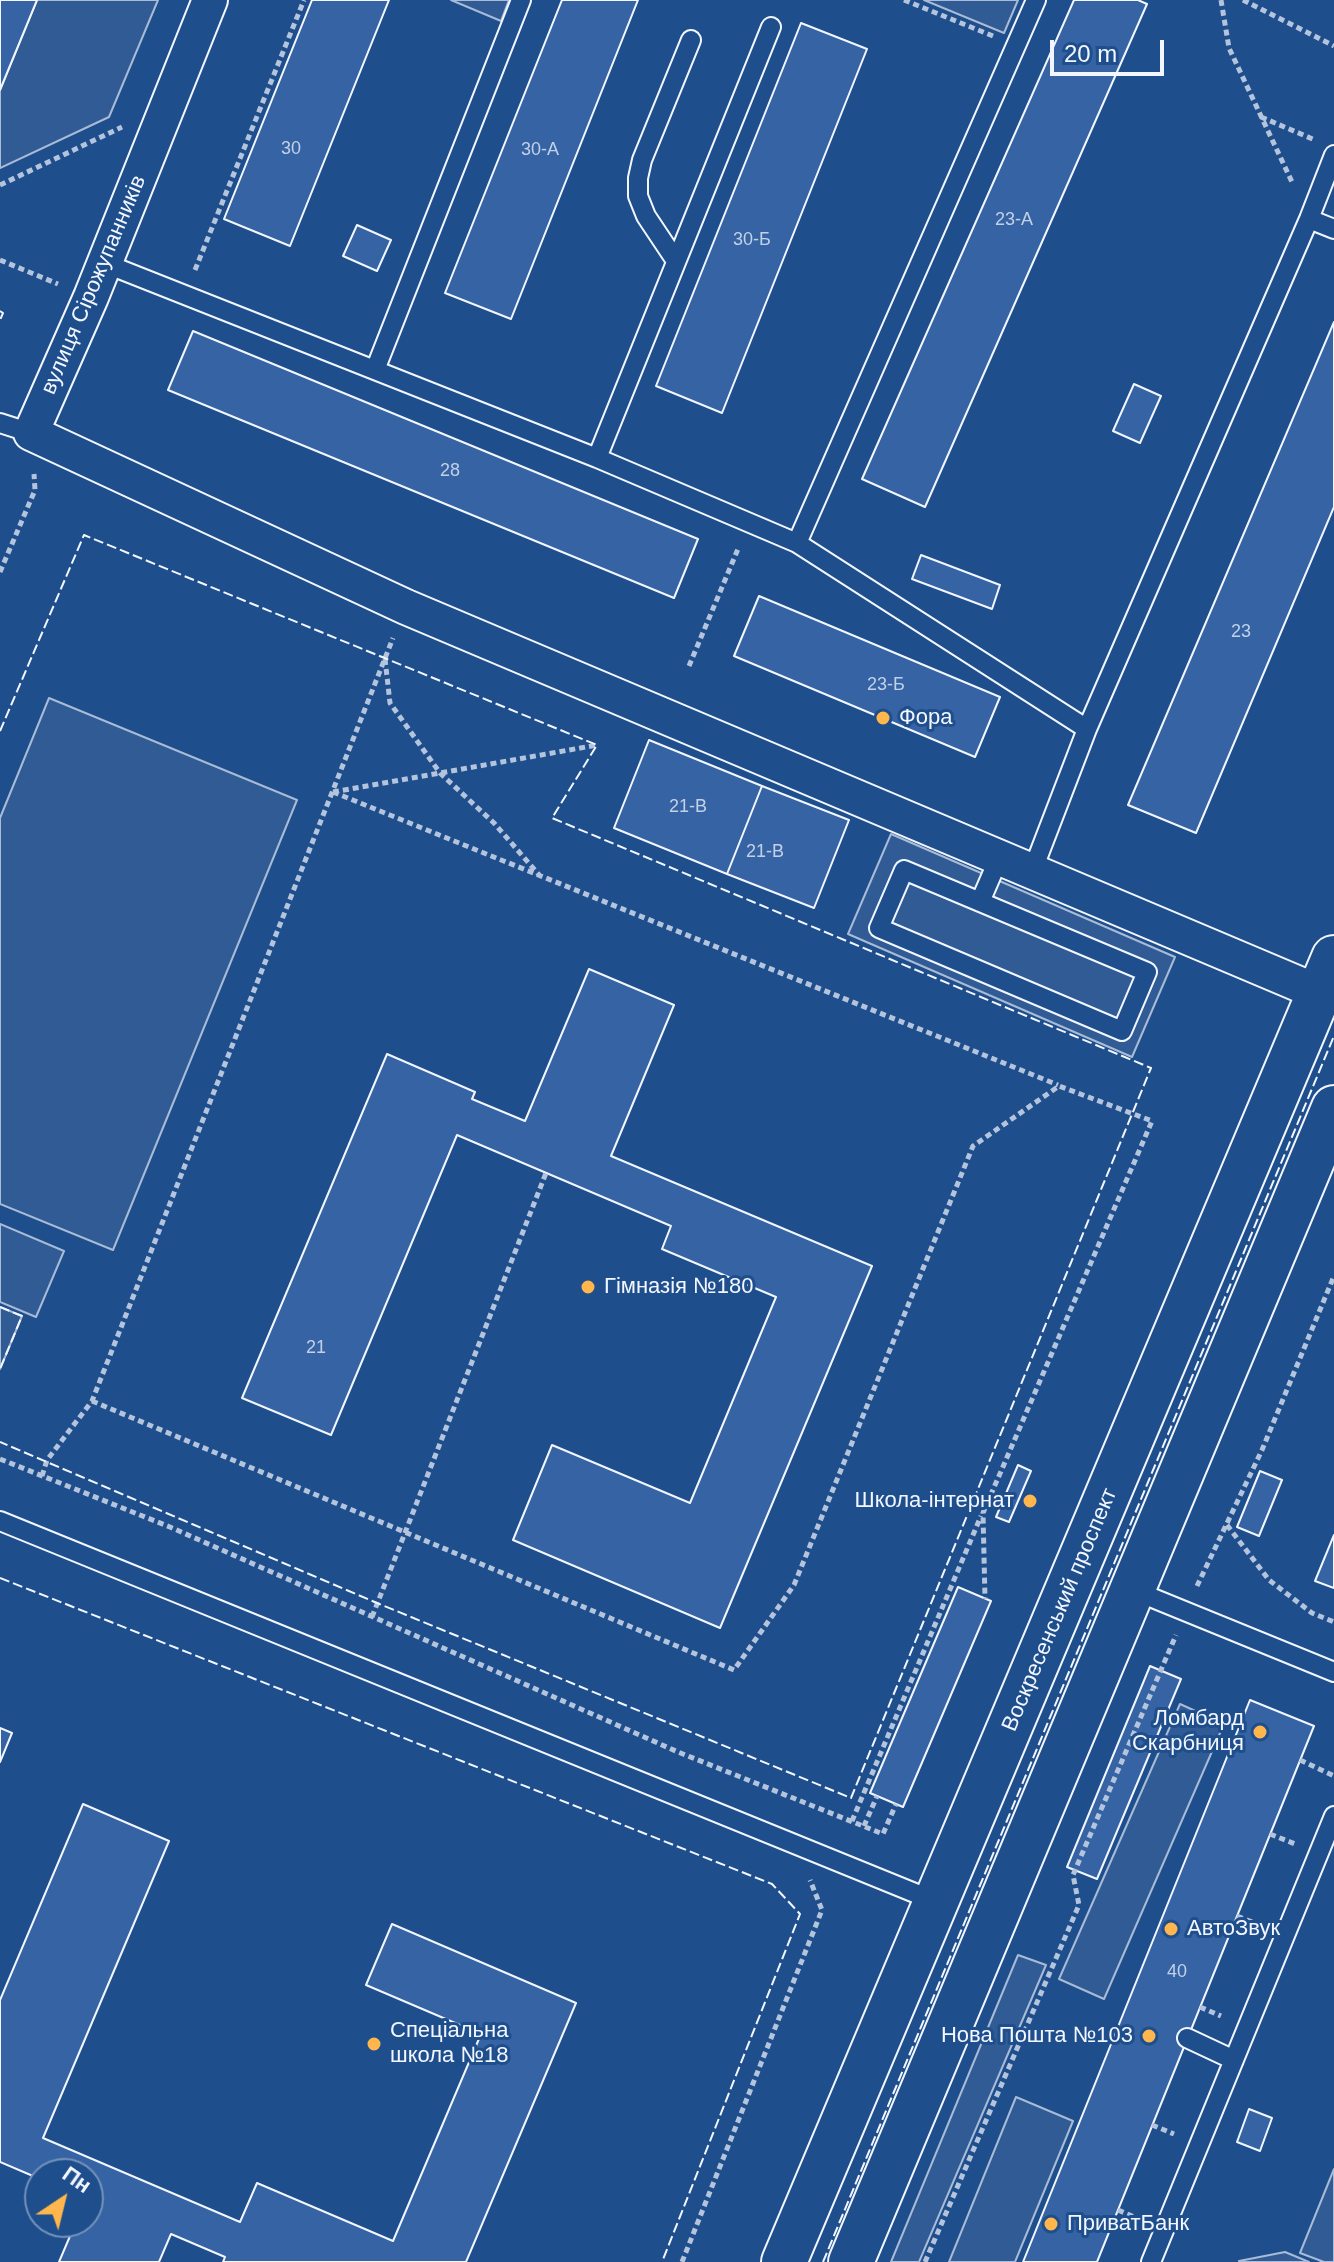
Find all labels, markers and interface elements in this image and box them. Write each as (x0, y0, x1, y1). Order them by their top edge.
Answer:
scale bar (1054, 24, 1168, 74)
text: 20 m (1064, 40, 1117, 67)
house number: 30 (281, 138, 301, 160)
house number: 30-А (521, 139, 559, 161)
street label: вулиця Сірожупанників (36, 172, 152, 398)
house number: 23-А (995, 209, 1033, 231)
house number: 30-Б (733, 229, 771, 251)
house number: 28 (440, 460, 460, 482)
house number: 23 (1231, 621, 1251, 643)
house number: 23-Б (867, 674, 905, 696)
place label: Фора (899, 705, 952, 731)
marker: Фора (874, 709, 892, 727)
house number: 21-В (669, 796, 707, 818)
house number: 21-В (746, 841, 784, 863)
place label: Гімназія №180 (604, 1274, 753, 1300)
marker: Гімназія №180 (579, 1278, 597, 1296)
house number: 21 (306, 1337, 326, 1359)
street label: Воскресенський проспект (997, 1484, 1123, 1736)
place label: Школа-інтернат (854, 1488, 1014, 1514)
marker: Школа-інтернат (1021, 1492, 1039, 1510)
place label: Ломбард Скарбниця (1132, 1706, 1244, 1758)
marker: Ломбард Скарбниця (1251, 1723, 1269, 1741)
place label: АвтоЗвук (1187, 1916, 1280, 1942)
marker: АвтоЗвук (1162, 1920, 1180, 1938)
house number: 40 (1167, 1961, 1187, 1983)
place label: Спеціальна школа №18 (390, 2018, 509, 2070)
place label: Нова Пошта №103 (941, 2023, 1133, 2049)
marker: Нова Пошта №103 (1140, 2027, 1158, 2045)
marker: Спеціальна школа №18 (365, 2035, 383, 2053)
north arrow (24, 2158, 104, 2238)
text: Пн (58, 2161, 96, 2198)
place label: ПриватБанк (1067, 2211, 1189, 2237)
marker: ПриватБанк (1042, 2215, 1060, 2233)

